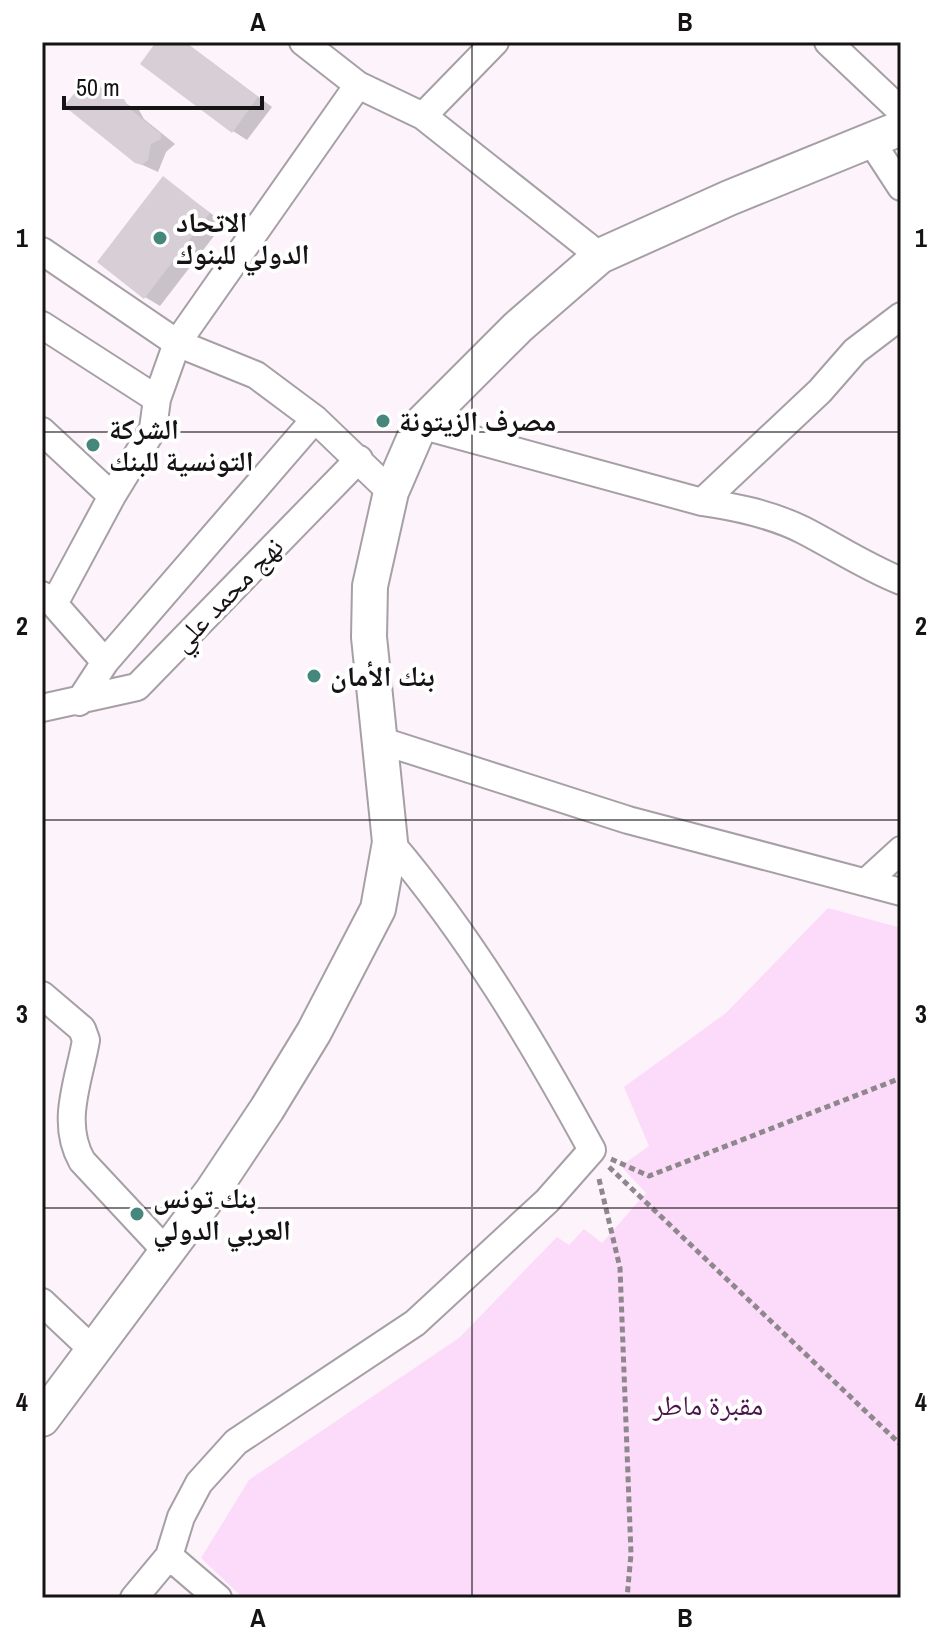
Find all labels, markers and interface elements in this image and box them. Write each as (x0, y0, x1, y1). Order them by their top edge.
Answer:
text: A (250, 4, 266, 39)
text: B (677, 4, 693, 39)
scale bar (64, 60, 262, 110)
text: 50 m (76, 71, 120, 103)
place label: الاتحاد الدولي للبنوك (176, 203, 310, 277)
text: 1 (16, 220, 28, 255)
text: 1 (915, 220, 927, 255)
marker: الاتحاد الدولي للبنوك (151, 229, 169, 247)
place label: مصرف الزيتونة (399, 402, 556, 440)
place label: الشركة التونسية للبنك (109, 410, 254, 480)
marker: مصرف الزيتونة (374, 412, 392, 430)
marker: الشركة التونسية للبنك (84, 436, 102, 454)
street label: نهج محمد علي (163, 528, 294, 663)
text: 2 (16, 608, 28, 643)
text: 2 (915, 608, 927, 643)
place label: بنك الأمان (330, 657, 435, 695)
marker: بنك الأمان (305, 667, 323, 685)
text: 3 (16, 996, 28, 1031)
text: 3 (915, 996, 927, 1031)
place label: بنك تونس العربي الدولي (153, 1179, 291, 1253)
marker: بنك تونس العربي الدولي (128, 1205, 146, 1223)
text: 4 (16, 1384, 28, 1419)
text: 4 (915, 1384, 927, 1419)
park label: مقبرة ماطر (652, 1386, 763, 1424)
text: A (250, 1600, 266, 1635)
text: B (677, 1600, 693, 1635)

